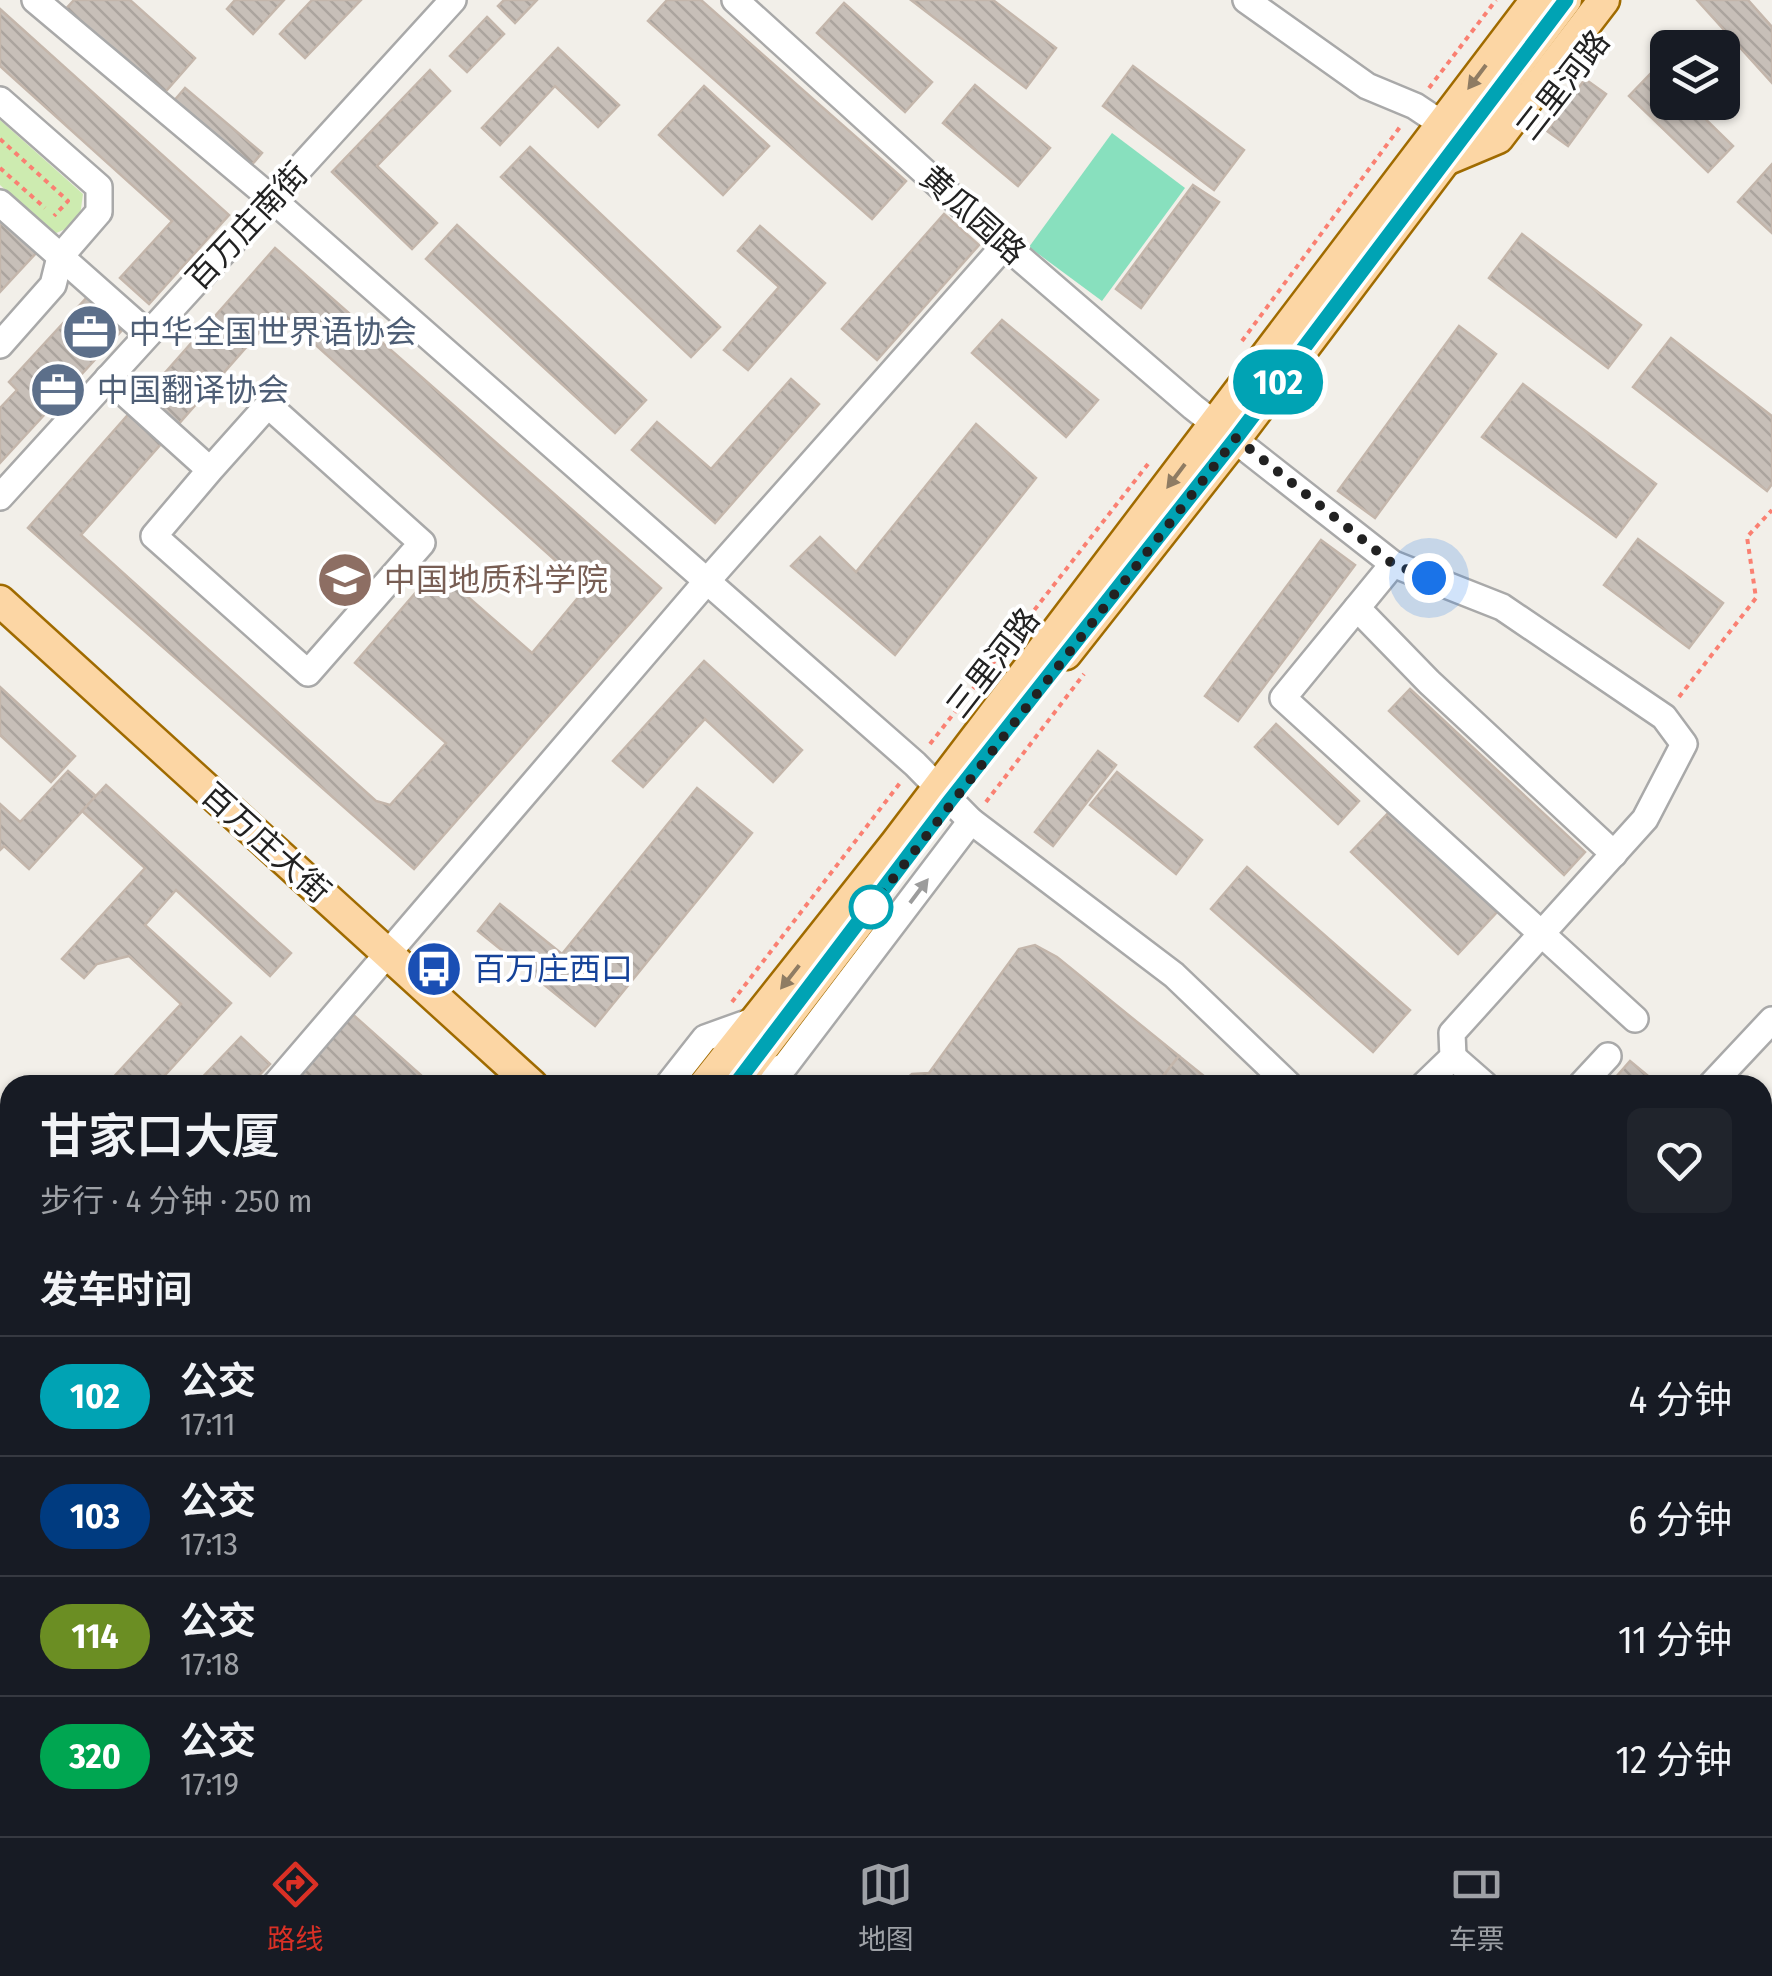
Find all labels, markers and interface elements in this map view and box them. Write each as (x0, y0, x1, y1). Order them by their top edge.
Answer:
street label: 三里河路 (1509, 23, 1617, 147)
map controls (1650, 30, 1740, 120)
button: layers (1650, 30, 1740, 120)
one-way arrow (1467, 64, 1488, 90)
street label: 百万庄南街 (179, 155, 315, 297)
street label: 黄瓜园路 (913, 158, 1033, 272)
office icon: 中华全国世界语协会 (60, 302, 120, 362)
place label: 中华全国世界语协会 (129, 313, 417, 351)
line badge: 102 (1220, 350, 1336, 414)
office icon: 中国翻译协会 (28, 360, 88, 420)
text: 102 (1253, 361, 1303, 403)
place label: 中国翻译协会 (97, 371, 289, 409)
one-way arrow (1166, 463, 1186, 489)
school or university icon: 中国地质科学院 (315, 550, 375, 610)
your location (1404, 553, 1454, 603)
place label: 中国地质科学院 (384, 561, 608, 599)
street label: 三里河路 (939, 601, 1047, 725)
street label: 百万庄大街 (194, 775, 338, 911)
one-way arrow (908, 878, 929, 904)
unlabelled marker (850, 886, 892, 928)
bus stop icon: 百万庄西口 (404, 939, 464, 999)
place label: 百万庄西口 (473, 950, 633, 988)
one-way arrow (779, 964, 800, 990)
text: 甘家口大厦 (40, 1108, 280, 1166)
button: heart (1627, 1108, 1732, 1213)
text: 步行 · 4 分钟 · 250 m (40, 1182, 312, 1220)
text: 发车时间 (40, 1267, 192, 1313)
text: 公交 (180, 1358, 256, 1404)
text: 102 (70, 1375, 120, 1417)
text: 4 分钟 (1629, 1377, 1732, 1423)
text: 17:11 (180, 1405, 235, 1443)
text: 公交 (180, 1478, 256, 1524)
text: 103 (70, 1495, 120, 1537)
text: 6 分钟 (1628, 1497, 1732, 1543)
text: 17:13 (180, 1525, 238, 1563)
text: 公交 (180, 1598, 256, 1644)
text: 114 (72, 1615, 118, 1657)
text: 11 分钟 (1618, 1617, 1732, 1663)
text: 17:18 (180, 1645, 239, 1683)
text: 公交 (180, 1718, 256, 1764)
text: 320 (69, 1735, 121, 1777)
text: 12 分钟 (1615, 1737, 1732, 1783)
text: 17:19 (180, 1765, 239, 1803)
tab: 路线 (267, 1857, 323, 1957)
tab: 地图 (858, 1857, 914, 1957)
tab: 车票 (1449, 1857, 1505, 1957)

